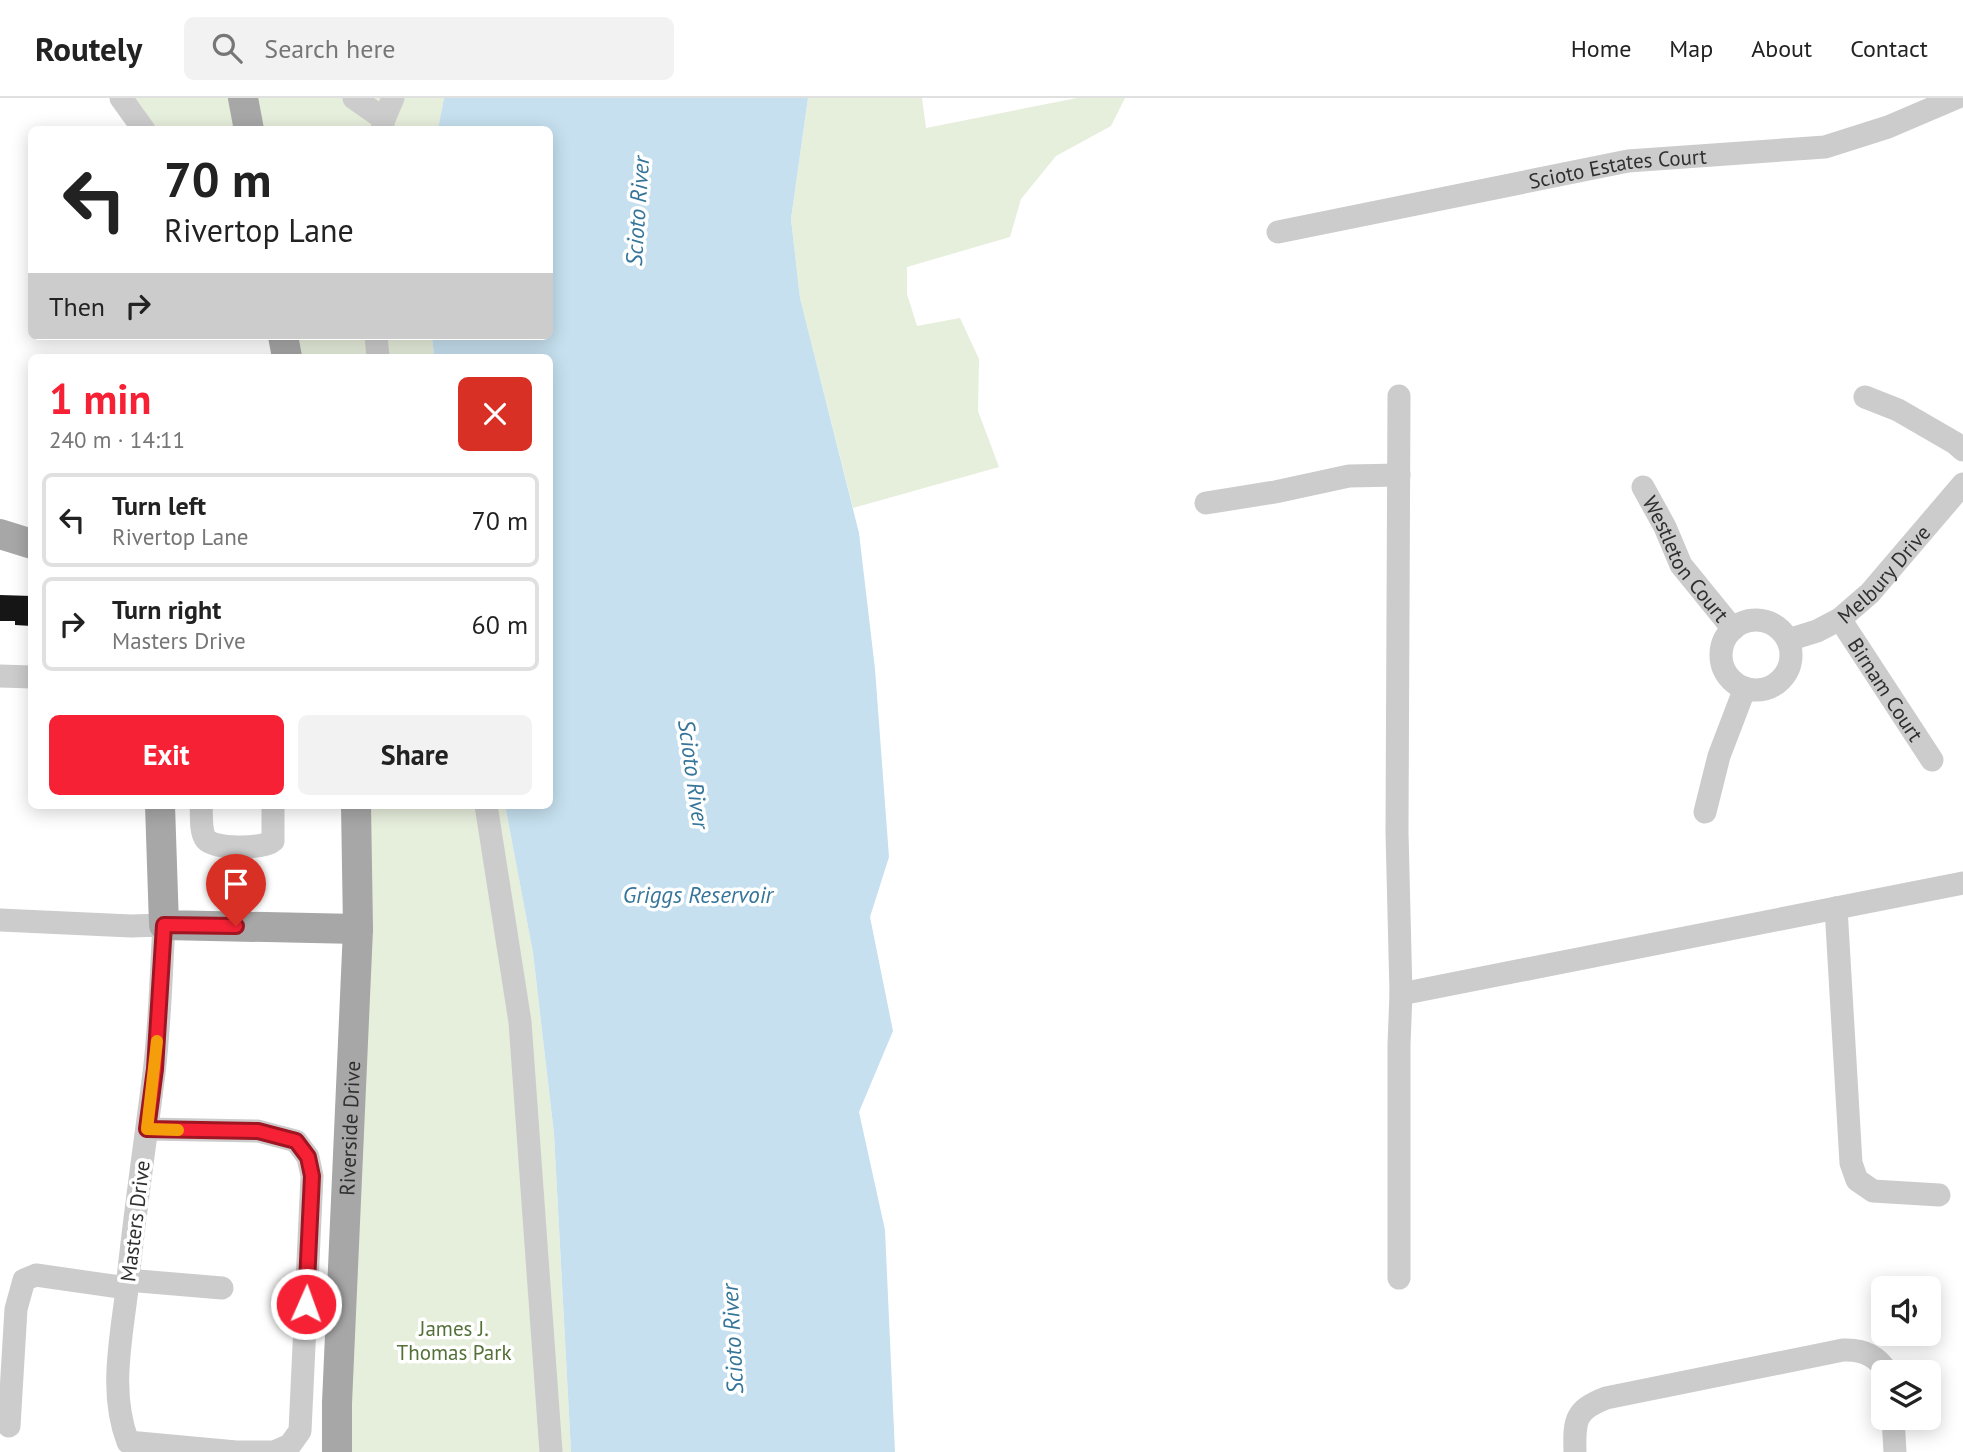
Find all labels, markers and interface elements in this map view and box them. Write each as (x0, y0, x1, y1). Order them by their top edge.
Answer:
search box (184, 17, 674, 80)
text: Routely (35, 27, 142, 70)
icon: search (208, 29, 246, 67)
text: Search here (264, 32, 395, 65)
text: Home (1571, 33, 1631, 64)
text: Map (1669, 33, 1713, 64)
text: About (1751, 33, 1812, 64)
text: Contact (1850, 33, 1928, 64)
street label: Scioto Estates Court (1526, 142, 1708, 194)
text: 70 m (164, 147, 271, 211)
icon: left (49, 154, 140, 245)
water label: Scioto River (619, 154, 655, 267)
text: Rivertop Lane (164, 209, 354, 251)
icon: right (119, 287, 157, 325)
text: Then (49, 290, 105, 323)
text: 1 min (49, 371, 151, 426)
button: close (458, 377, 532, 451)
text: 240 m · 14:11 (49, 425, 185, 454)
text: Turn left (112, 489, 206, 522)
street label: Westleton Court (1637, 491, 1735, 627)
icon: left (53, 501, 91, 539)
text: 70 m (472, 504, 528, 537)
street label: Melbury Drive (1831, 519, 1936, 629)
text: Rivertop Lane (112, 522, 248, 551)
text: Turn right (112, 593, 221, 626)
icon: right (53, 605, 91, 643)
text: 60 m (472, 608, 528, 641)
text: Masters Drive (112, 626, 246, 655)
street label: Birnam Court (1842, 632, 1930, 746)
button: Exit (49, 715, 284, 795)
button: Share (298, 715, 532, 795)
water label: Scioto River (672, 717, 716, 832)
pin (206, 854, 266, 926)
icon: arrive (217, 865, 255, 903)
water label: Griggs Reservoir (623, 880, 775, 909)
street label: Riverside Drive (333, 1060, 366, 1196)
street label: Masters Drive (114, 1159, 156, 1283)
position arrow (269, 1267, 343, 1341)
map controls (1871, 1276, 1941, 1430)
button: sound (1871, 1276, 1941, 1346)
water label: Scioto River (715, 1282, 749, 1395)
park label: James J. Thomas Park (397, 1315, 511, 1366)
button: layers (1871, 1360, 1941, 1430)

